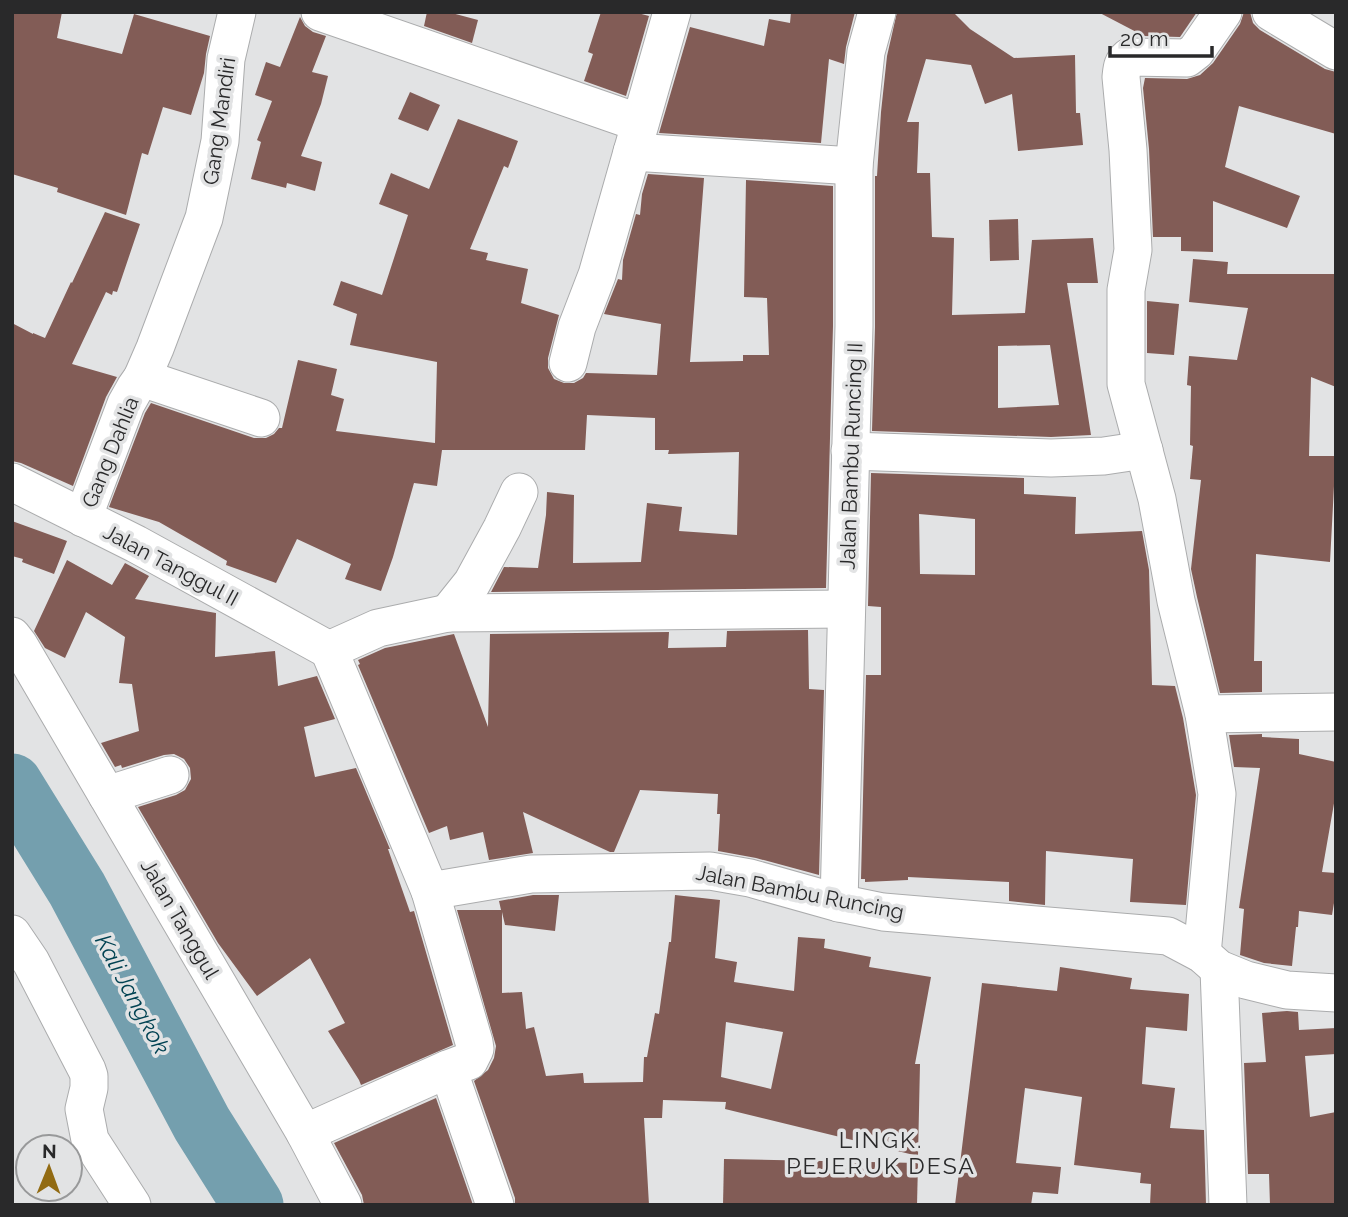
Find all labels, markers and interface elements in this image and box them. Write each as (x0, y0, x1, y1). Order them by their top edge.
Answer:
scale bar (1110, 14, 1212, 58)
text: 20 m (1120, 26, 1168, 51)
street label: Gang Mandiri (198, 56, 240, 186)
street label: Jalan Bambu Runcing II (835, 342, 867, 570)
street label: Gang Dahlia (76, 393, 144, 511)
street label: Jalan Tanggul II (99, 519, 243, 611)
street label: Jalan Tanggul (136, 855, 224, 983)
street label: Jalan Bambu Runcing (694, 860, 906, 924)
water label: Kali Jangkok (90, 929, 176, 1059)
district label: LINGK. PEJERUK DESA (786, 1126, 976, 1179)
north arrow (14, 1133, 84, 1203)
text: N (42, 1140, 57, 1162)

